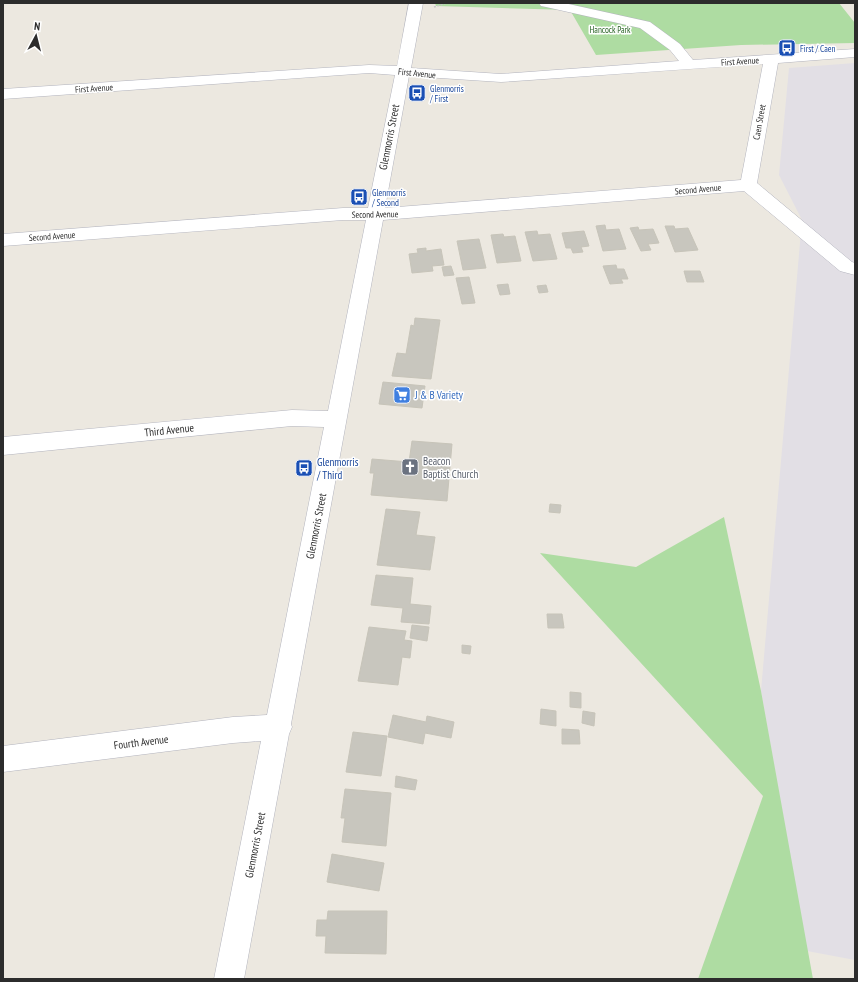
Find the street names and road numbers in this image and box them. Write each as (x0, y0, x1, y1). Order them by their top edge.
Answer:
street label: First Avenue (721, 54, 760, 68)
street label: First Avenue (397, 66, 437, 80)
street label: First Avenue (75, 81, 114, 95)
street label: Glenmorris Street (376, 103, 402, 171)
street label: Caen Street (750, 103, 768, 141)
street label: Second Avenue (674, 181, 722, 197)
street label: Second Avenue (352, 208, 399, 220)
street label: Second Avenue (28, 229, 76, 243)
street label: Third Avenue (144, 420, 195, 440)
street label: Glenmorris Street (303, 492, 329, 560)
street label: Fourth Avenue (113, 732, 170, 752)
street label: Glenmorris Street (242, 811, 268, 879)

